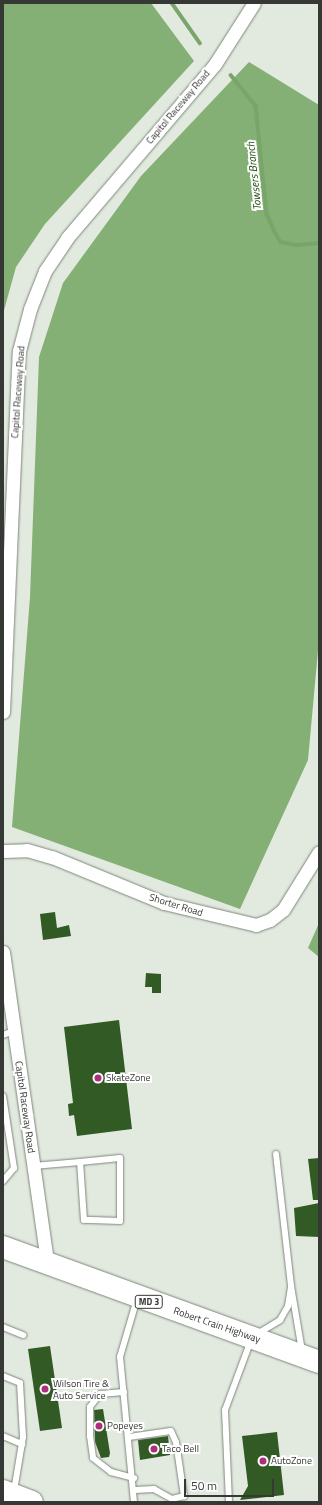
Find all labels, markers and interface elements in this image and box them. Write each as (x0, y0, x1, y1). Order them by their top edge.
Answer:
street label: Capitol Raceway Road (144, 68, 212, 146)
water label: Towsers Branch (244, 141, 264, 211)
street label: Capitol Raceway Road (9, 345, 27, 439)
street label: Shorter Road (148, 891, 204, 919)
street label: Capitol Raceway Road (13, 1060, 37, 1154)
place label: SkateZone (106, 1072, 151, 1084)
marker: SkateZone (93, 1073, 103, 1083)
road number: MD 3 (134, 1295, 164, 1309)
street label: Robert Crain Highway (172, 1304, 262, 1346)
place label: Wilson Tire & Auto Service (53, 1377, 109, 1400)
marker: Wilson Tire & Auto Service (40, 1384, 50, 1394)
place label: Popeyes (107, 1420, 143, 1432)
marker: Popeyes (94, 1421, 104, 1431)
place label: Taco Bell (162, 1443, 199, 1455)
marker: Taco Bell (149, 1444, 159, 1454)
place label: AutoZone (271, 1455, 312, 1467)
marker: AutoZone (258, 1456, 268, 1466)
scale bar (186, 1471, 276, 1497)
text: 50 m (191, 1476, 217, 1495)

